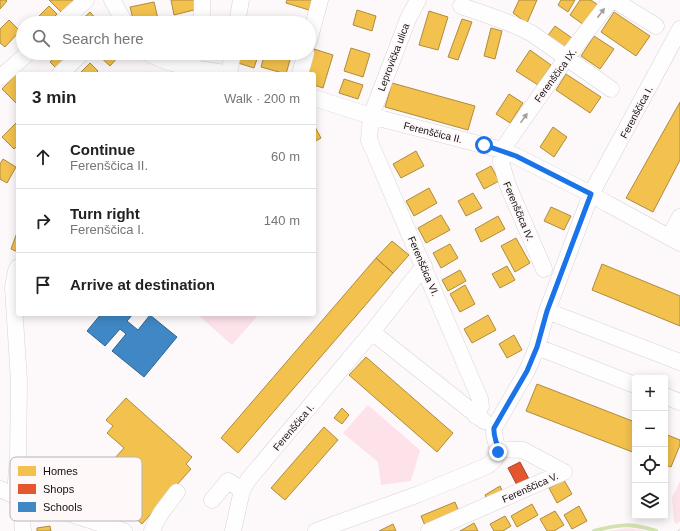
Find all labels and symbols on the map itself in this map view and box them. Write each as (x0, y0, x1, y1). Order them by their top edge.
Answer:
one-way arrow (596, 8, 605, 19)
street label: Leprovička ulica (375, 21, 412, 93)
street label: Ferenščica IX. (532, 46, 579, 104)
street label: Ferenščica I. (618, 84, 655, 140)
one-way arrow (520, 113, 528, 124)
street label: Ferenščica II. (402, 120, 463, 145)
route start (475, 136, 493, 154)
street label: Ferenščica IV. (501, 180, 536, 242)
street label: Ferenščica VI. (406, 235, 441, 298)
street label: Ferenščica I. (271, 402, 316, 453)
route end (489, 443, 507, 461)
legend (10, 457, 142, 521)
text: Homes (43, 465, 78, 477)
street label: Ferenščica V. (500, 470, 560, 505)
text: Shops (43, 483, 75, 495)
text: Schools (43, 501, 83, 513)

